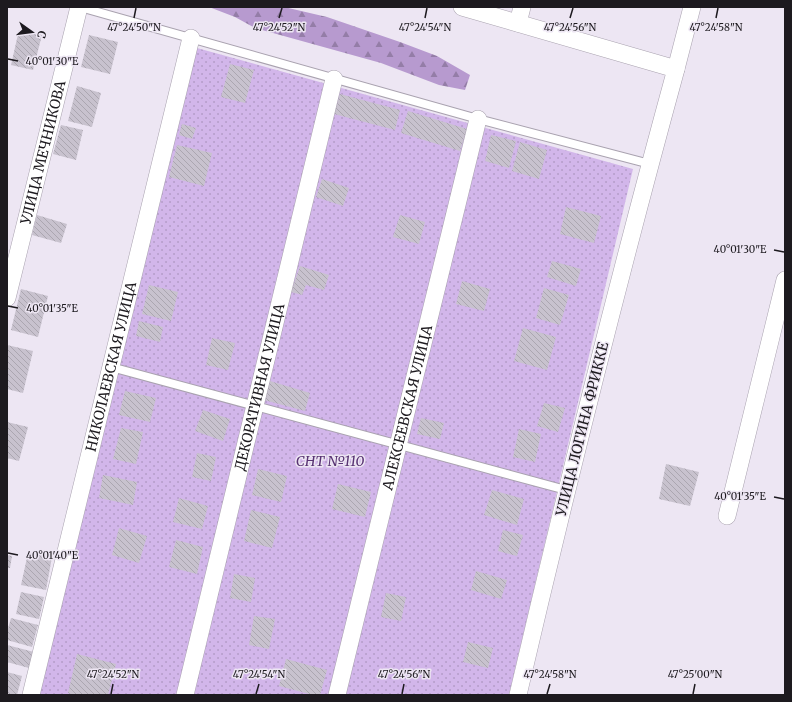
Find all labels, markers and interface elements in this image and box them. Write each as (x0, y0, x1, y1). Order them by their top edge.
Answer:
north arrow (12, 12, 52, 52)
text: 47°24'50"N (107, 21, 161, 34)
text: 47°24'52"N (253, 21, 306, 34)
text: 47°24'54"N (399, 21, 451, 34)
text: 47°24'56"N (544, 21, 597, 34)
text: 47°24'58"N (689, 21, 743, 34)
text: С (34, 29, 49, 40)
text: 40°01'30"E (26, 55, 79, 68)
street label: УЛИЦА МЕЧНИКОВА (16, 78, 70, 227)
text: 40°01'30"E (714, 243, 767, 256)
street label: НИКОЛАЕВСКАЯ УЛИЦА (82, 280, 140, 453)
street label: ДЕКОРАТИВНАЯ УЛИЦА (231, 301, 288, 472)
text: 40°01'35"E (26, 302, 78, 315)
street label: АЛЕКСЕЕВСКАЯ УЛИЦА (378, 323, 436, 493)
street label: УЛИЦА ЛОГИНА ФРИККЕ (551, 340, 612, 519)
park label: СНТ №110 (296, 452, 364, 470)
text: 40°01'35"E (714, 490, 766, 503)
text: 40°01'40"E (26, 549, 79, 562)
text: 47°24'52"N (87, 668, 140, 681)
text: 47°24'54"N (233, 668, 285, 681)
text: 47°24'56"N (378, 668, 431, 681)
text: 47°24'58"N (523, 668, 577, 681)
text: 47°25'00"N (668, 668, 723, 681)

